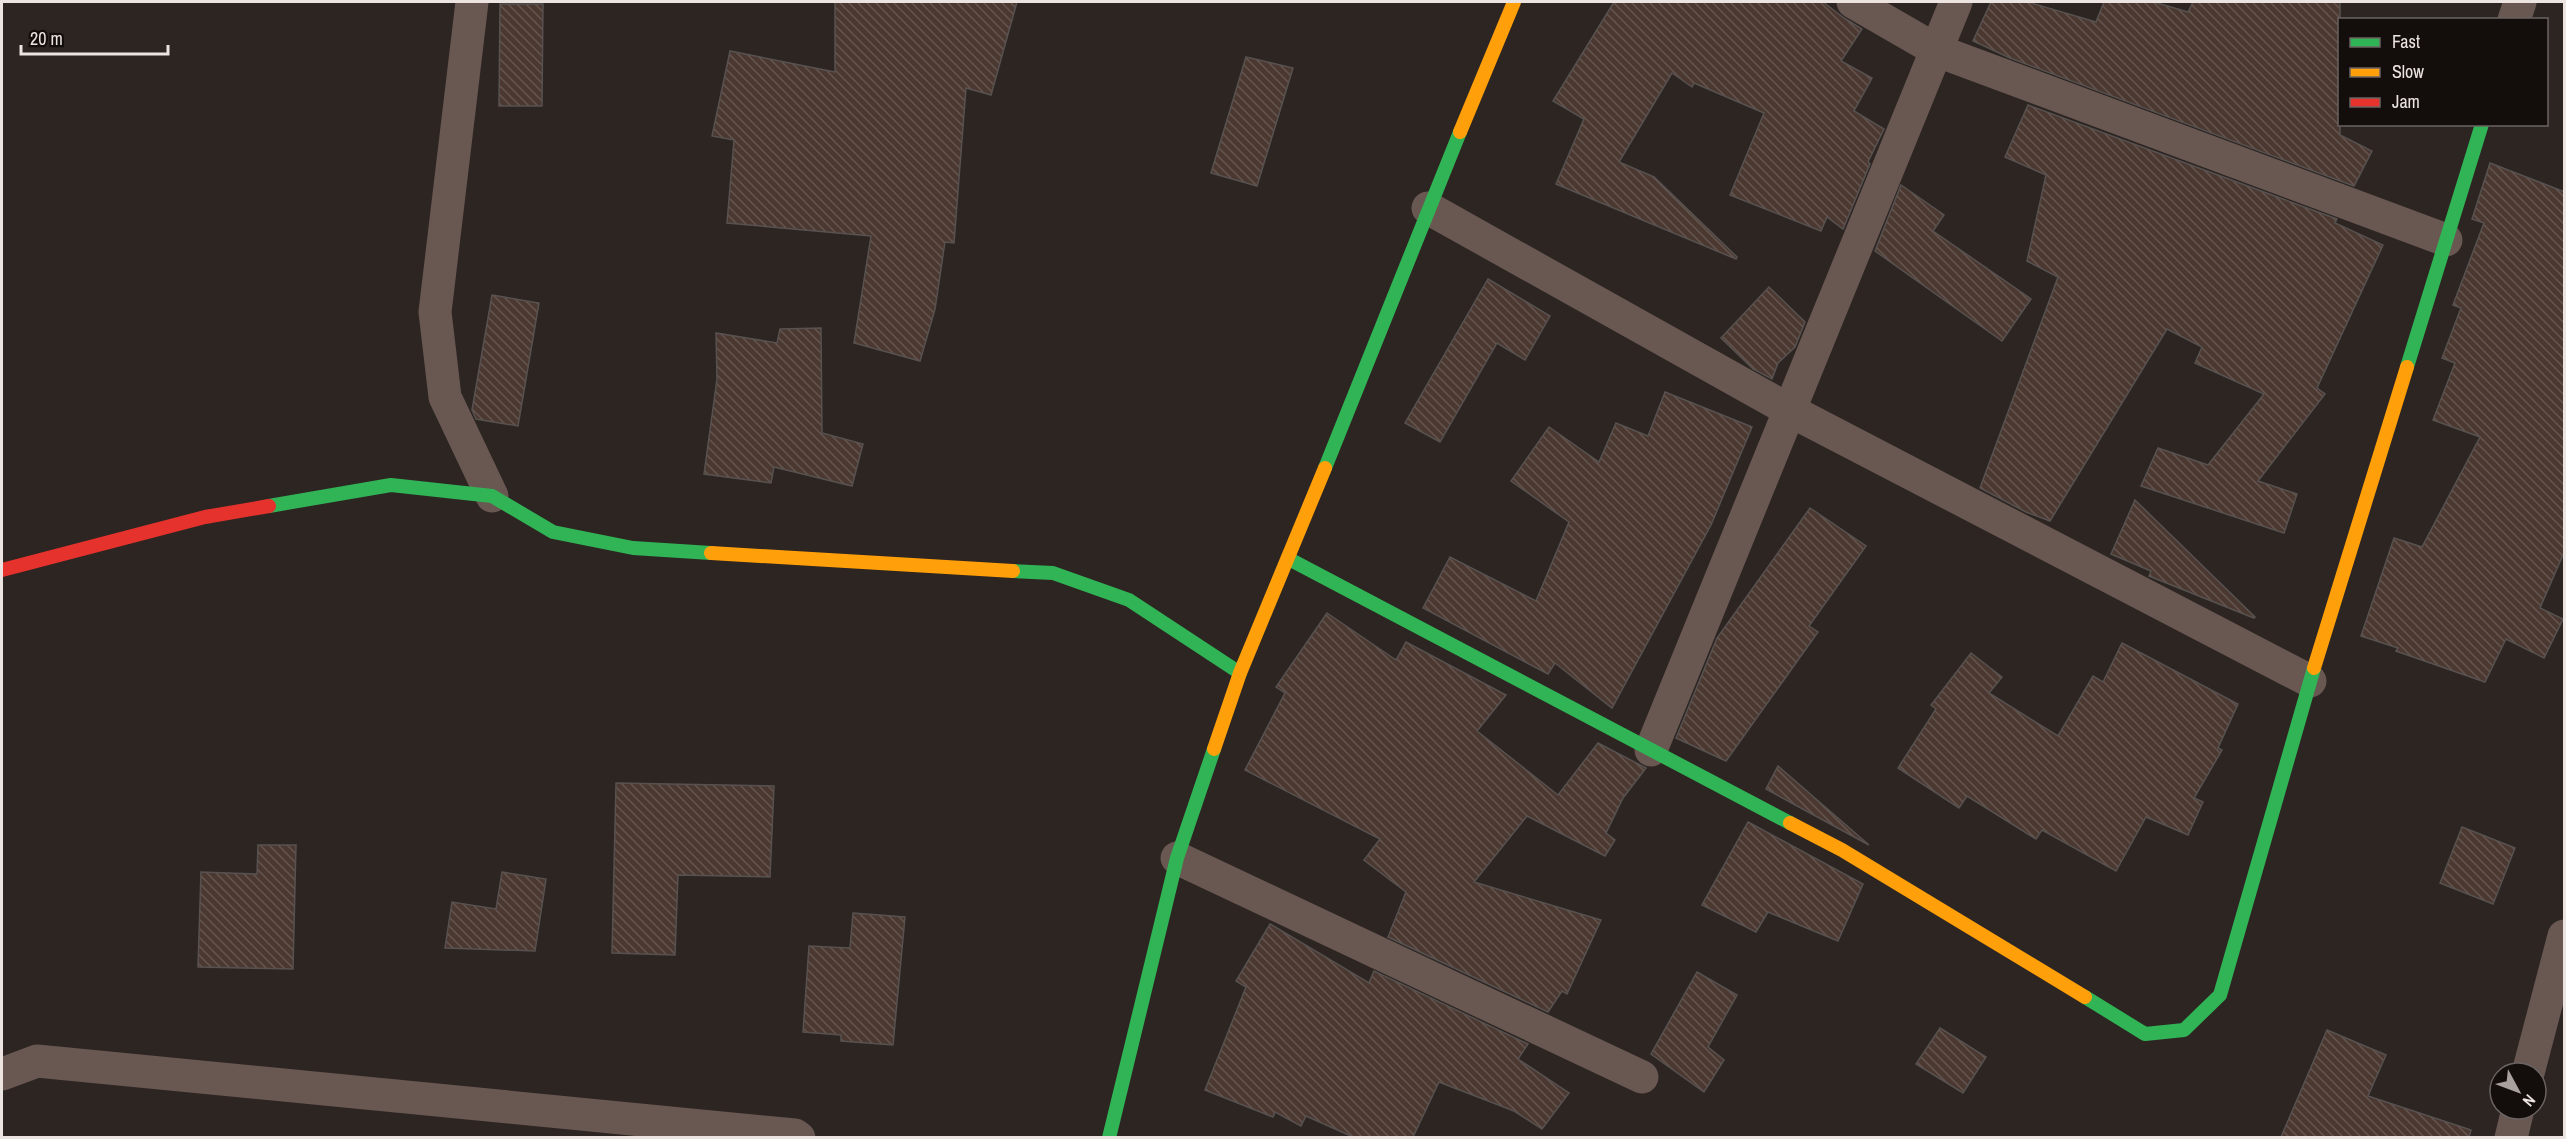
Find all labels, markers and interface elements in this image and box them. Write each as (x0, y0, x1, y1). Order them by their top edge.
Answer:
scale bar (21, 18, 168, 56)
legend (2338, 18, 2548, 126)
text: 20 m (30, 26, 63, 51)
text: Fast (2392, 29, 2420, 54)
text: Slow (2392, 59, 2424, 84)
text: Jam (2392, 89, 2420, 114)
north arrow (2488, 1061, 2548, 1121)
text: N (2518, 1090, 2541, 1112)

